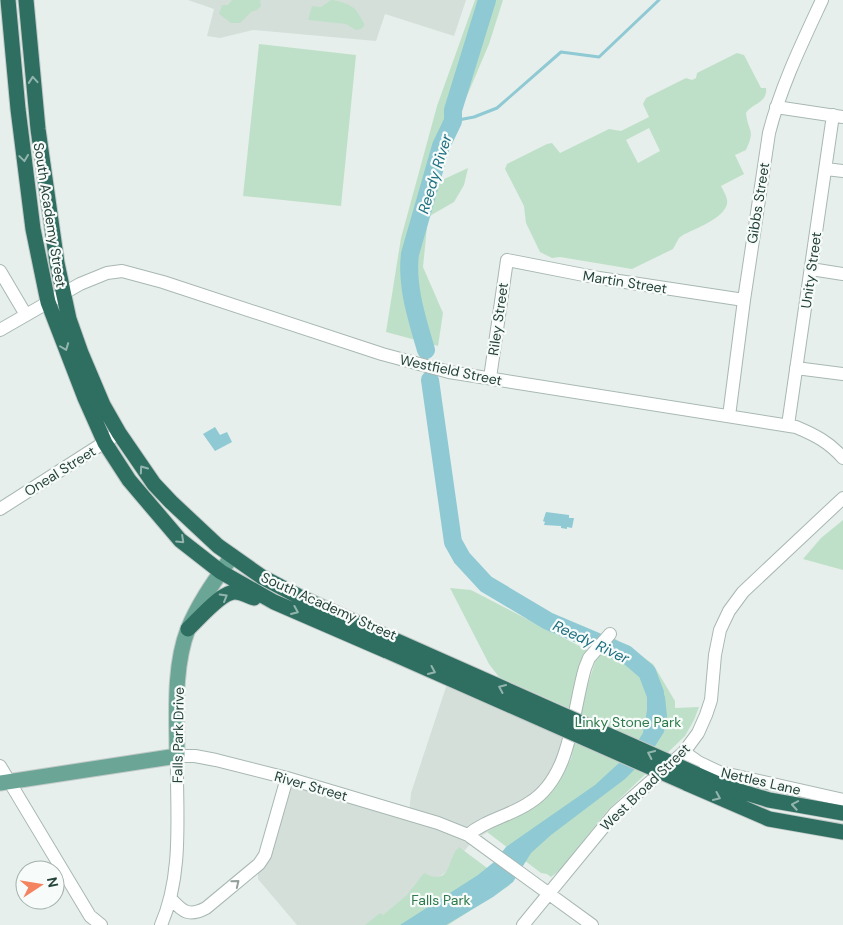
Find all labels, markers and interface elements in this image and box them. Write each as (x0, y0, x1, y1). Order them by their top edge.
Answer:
one-way arrow (28, 76, 39, 84)
water label: Reedy River (413, 131, 457, 216)
street label: South Academy Street (30, 141, 70, 289)
one-way arrow (18, 154, 29, 162)
street label: Gibbs Street (743, 161, 773, 245)
street label: Unity Street (797, 230, 825, 310)
street label: Martin Street (582, 266, 668, 298)
street label: Riley Street (484, 281, 512, 357)
one-way arrow (59, 343, 69, 351)
street label: Westfield Street (398, 350, 504, 390)
street label: Oneal Street (21, 442, 99, 500)
one-way arrow (140, 465, 149, 475)
one-way arrow (176, 534, 185, 543)
street label: South Academy Street (258, 568, 400, 644)
one-way arrow (219, 593, 228, 603)
one-way arrow (290, 605, 299, 616)
water label: Reedy River (550, 616, 633, 669)
one-way arrow (427, 664, 436, 675)
one-way arrow (499, 685, 508, 695)
street label: Falls Park Drive (168, 687, 188, 783)
park label: Linky Stone Park (575, 713, 681, 731)
street label: West Broad Street (596, 739, 694, 835)
one-way arrow (647, 750, 656, 761)
street label: Nettles Lane (719, 763, 803, 799)
street label: River Street (272, 767, 350, 805)
one-way arrow (711, 790, 720, 800)
one-way arrow (791, 800, 799, 810)
north arrow (15, 860, 65, 910)
text: N (43, 875, 63, 889)
one-way arrow (231, 879, 240, 888)
park label: Falls Park (411, 891, 471, 909)

